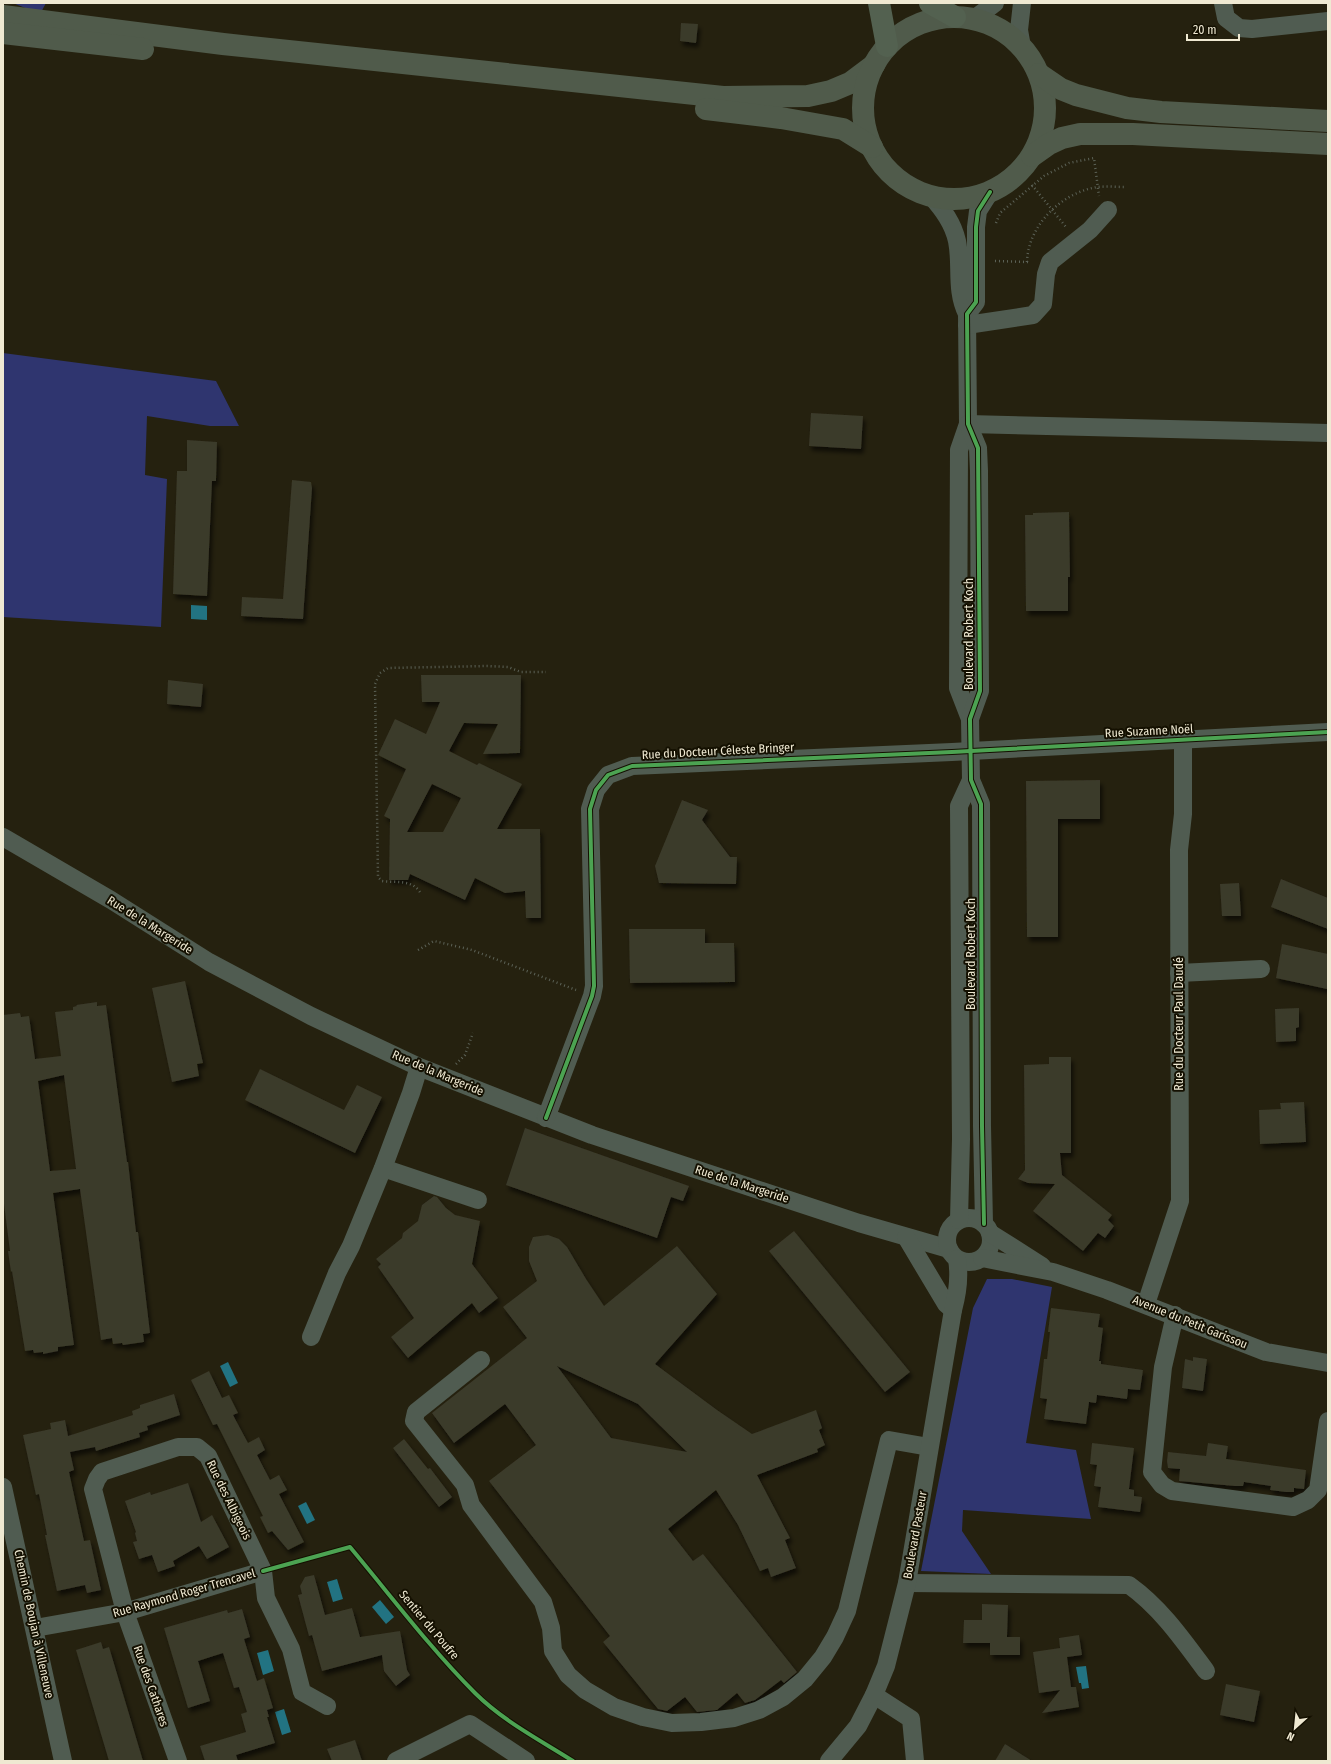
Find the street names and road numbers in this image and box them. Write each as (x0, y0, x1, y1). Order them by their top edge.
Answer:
street label: Boulevard Robert Koch (962, 578, 976, 690)
street label: Rue Suzanne Noël (1105, 722, 1193, 740)
street label: Rue du Docteur Céleste Bringer (641, 740, 795, 762)
street label: Rue de la Margeride (105, 893, 195, 957)
street label: Boulevard Robert Koch (964, 898, 978, 1010)
street label: Rue du Docteur Paul Daudé (1172, 957, 1186, 1091)
street label: Rue de la Margeride (390, 1047, 486, 1099)
street label: Rue de la Margeride (693, 1162, 791, 1206)
street label: Avenue du Petit Garissou (1131, 1293, 1249, 1351)
street label: Rue des Albigeois (204, 1458, 254, 1542)
street label: Boulevard Pasteur (900, 1489, 930, 1580)
street label: Chemin de Boujan à Villeneuve (11, 1548, 57, 1700)
street label: Rue Raymond Roger Trencavel (111, 1566, 257, 1620)
street label: Sentier du Poufre (396, 1588, 462, 1662)
street label: Rue des Cathares (131, 1644, 171, 1728)

